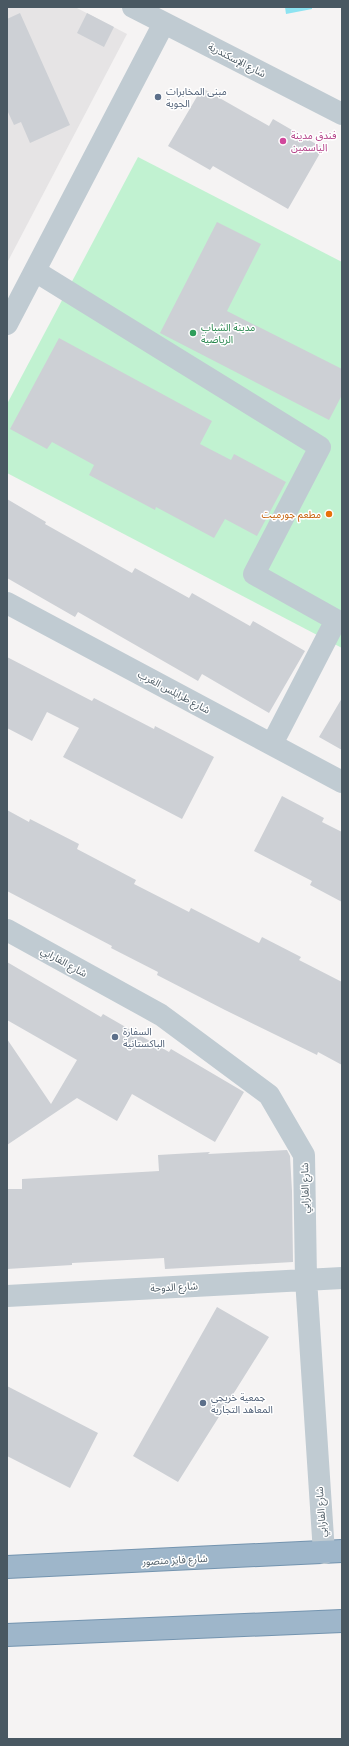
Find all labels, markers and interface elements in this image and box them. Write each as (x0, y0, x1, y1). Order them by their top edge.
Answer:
street label: شارع الإسكندرية (205, 40, 268, 81)
place label: مبنى المخابرات الجوية (166, 85, 227, 110)
marker: مبنى المخابرات الجوية (153, 92, 163, 102)
place label: فندق مدينة الياسمين (291, 129, 337, 154)
marker: فندق مدينة الياسمين (278, 136, 288, 146)
place label: مدينة الشباب الرياضية (201, 321, 255, 346)
marker: مدينة الشباب الرياضية (188, 328, 198, 338)
place label: مطعم جورميت (261, 508, 321, 522)
marker: مطعم جورميت (324, 509, 334, 519)
street label: شارع طرابلس الغرب (135, 667, 213, 717)
street label: شارع الفارابي (38, 944, 90, 981)
place label: السفارة الباكستانية (123, 1025, 165, 1050)
marker: السفارة الباكستانية (110, 1032, 120, 1042)
street label: شارع الفارابي (298, 1162, 313, 1214)
street label: شارع الدوحة (150, 1279, 198, 1296)
place label: جمعية خريجي المعاهد التجارية (211, 1391, 273, 1416)
marker: جمعية خريجي المعاهد التجارية (198, 1398, 208, 1408)
street label: شارع الفارابي (313, 1486, 331, 1538)
street label: شارع فايز منصور (141, 1552, 208, 1569)

